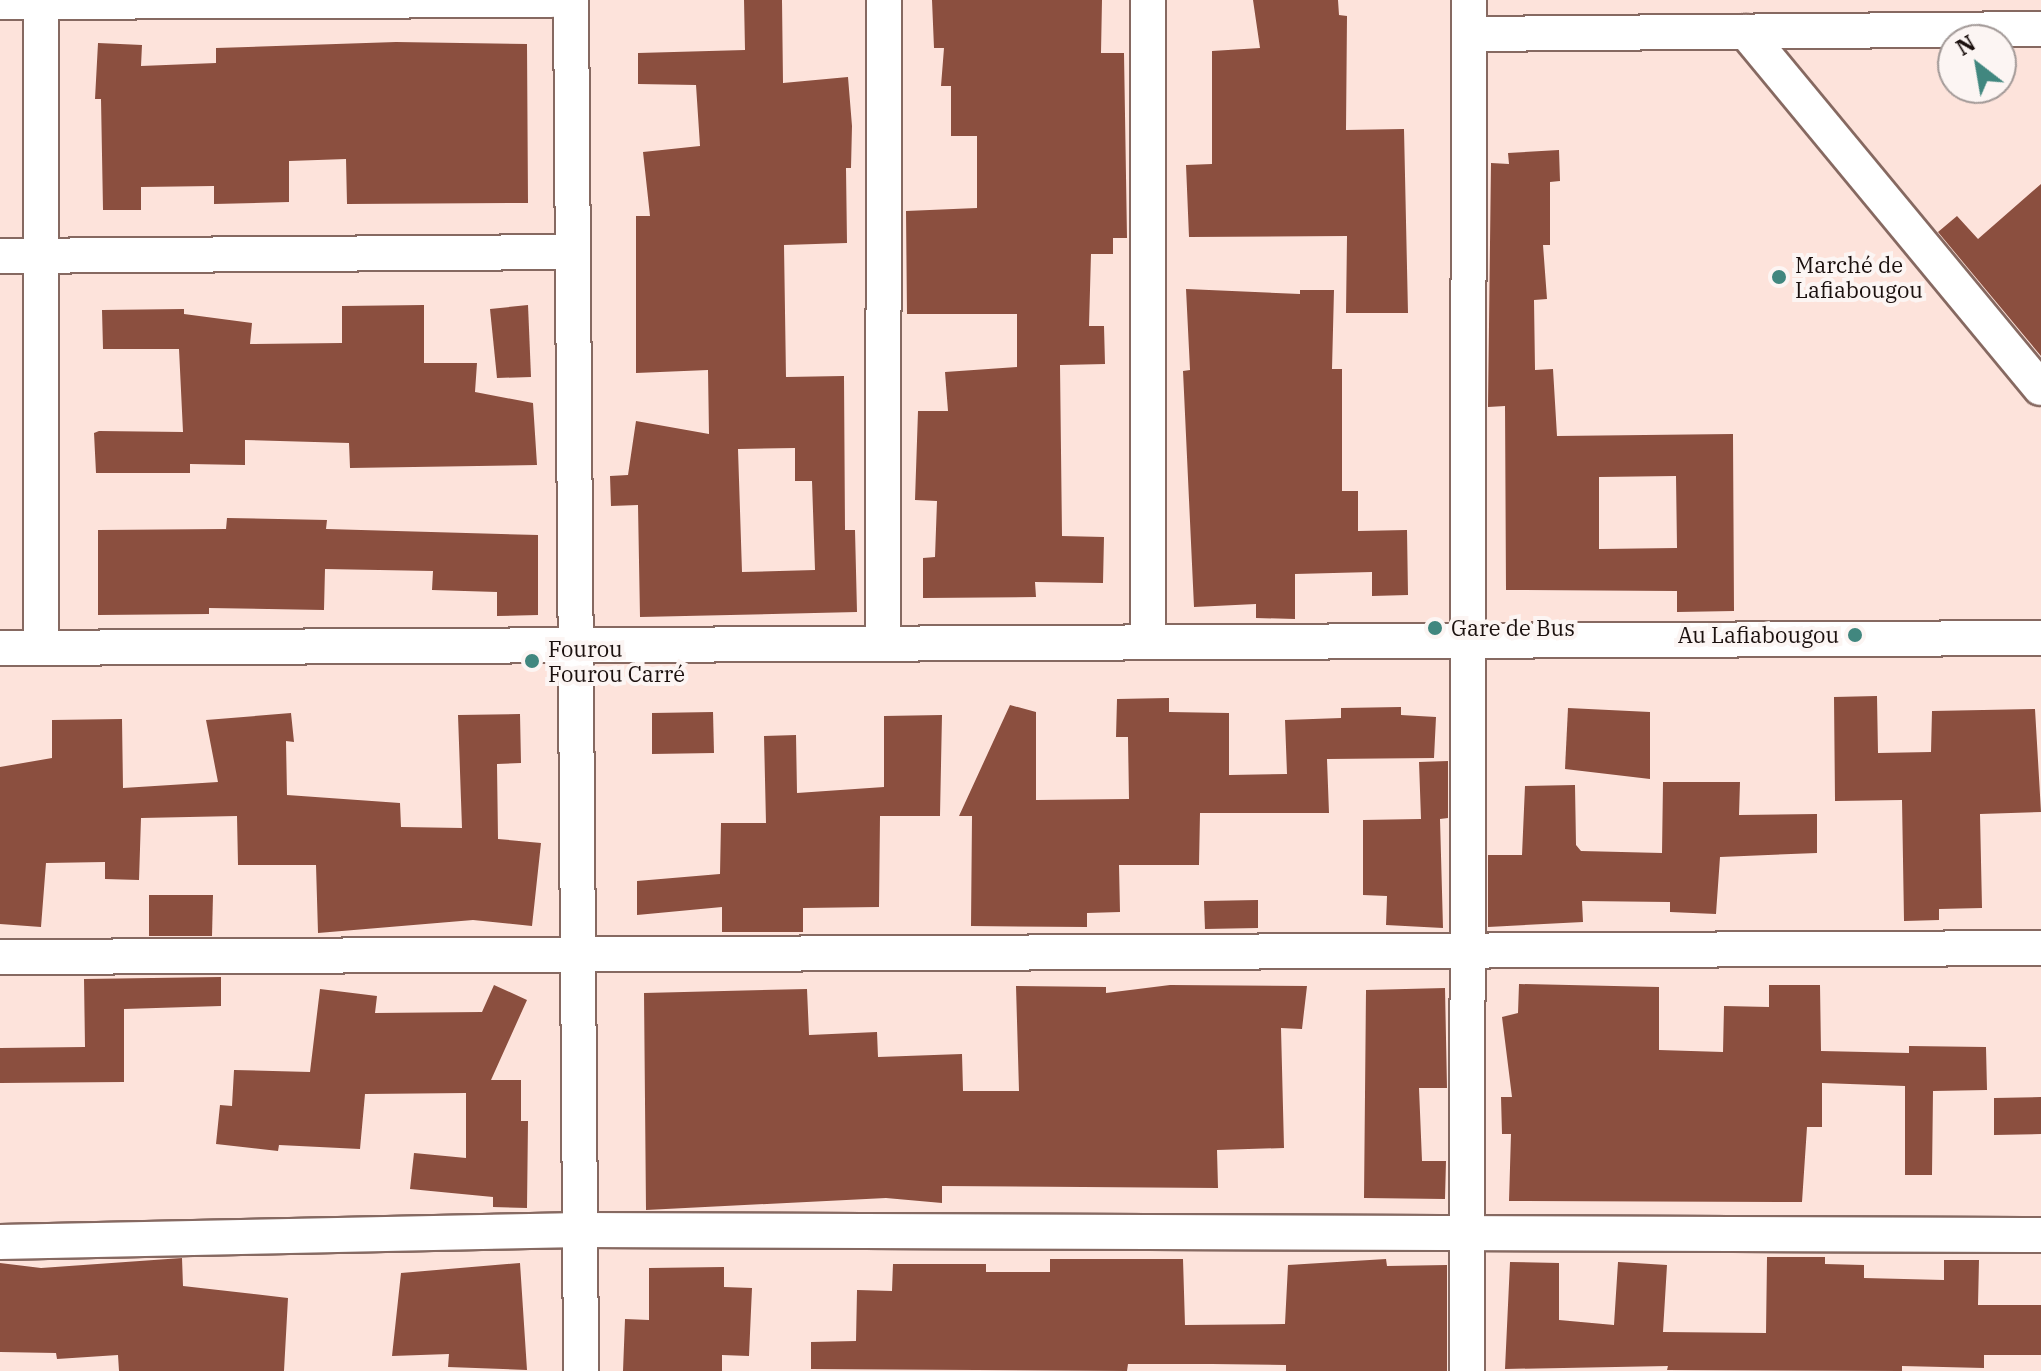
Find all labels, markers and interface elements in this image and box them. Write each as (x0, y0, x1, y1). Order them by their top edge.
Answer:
north arrow (1937, 24, 2017, 104)
text: N (1950, 28, 1980, 62)
place label: Marché de Lafiabougou (1795, 251, 1923, 302)
marker: Marché de Lafiabougou (1770, 268, 1788, 286)
place label: Gare de Bus (1451, 615, 1575, 641)
marker: Gare de Bus (1426, 619, 1444, 637)
place label: Au Lafiabougou (1678, 622, 1839, 648)
marker: Au Lafiabougou (1846, 626, 1864, 644)
place label: Fourou Fourou Carré (548, 635, 685, 686)
marker: Fourou Fourou Carré (523, 652, 541, 670)

